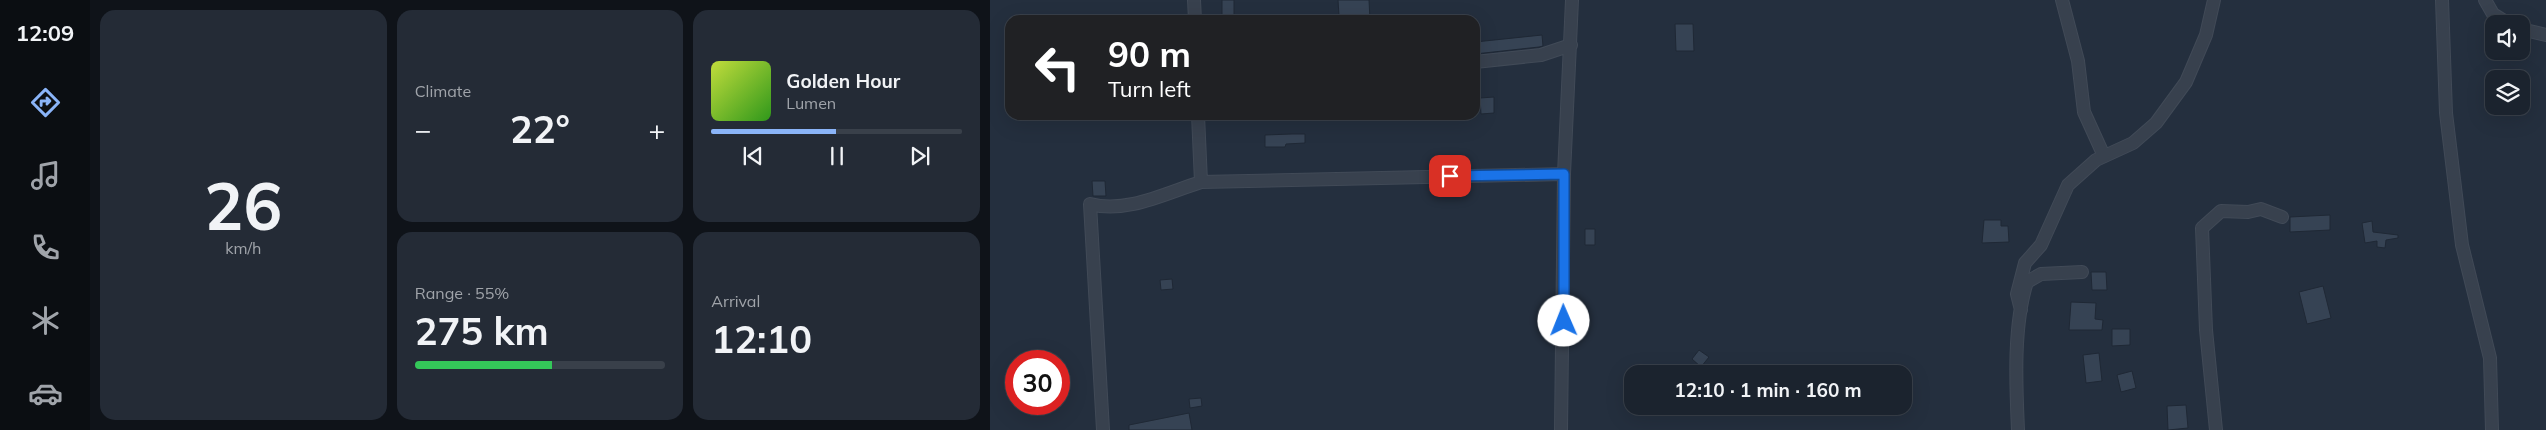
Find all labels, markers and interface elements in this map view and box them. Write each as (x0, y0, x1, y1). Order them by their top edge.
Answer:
map controls (2485, 15, 2530, 115)
button: sound (2485, 15, 2530, 60)
text: 12:09 (16, 19, 74, 47)
text: 90 m (1108, 32, 1191, 76)
icon: left (1025, 35, 1090, 100)
text: Golden Hour (786, 69, 900, 93)
button: layers (2485, 70, 2530, 115)
text: Turn left (1108, 75, 1191, 103)
text: Climate (415, 81, 471, 101)
icon: directions (28, 85, 63, 120)
text: Lumen (786, 93, 836, 113)
text: 22° (510, 105, 570, 153)
text: − (415, 112, 431, 147)
text: + (649, 112, 665, 147)
icon: previous (739, 142, 767, 170)
icon: pause (823, 142, 851, 170)
icon: next (906, 142, 934, 170)
pin (1429, 155, 1471, 197)
icon: music (28, 158, 63, 193)
icon: arrive (1436, 162, 1464, 190)
text: 26 (204, 165, 282, 246)
icon: phone (28, 230, 63, 265)
text: km/h (225, 238, 261, 258)
text: Range · 55% (415, 283, 509, 303)
text: Arrival (711, 291, 760, 311)
position arrow (1537, 294, 1589, 346)
icon: climate (28, 303, 63, 338)
text: 275 km (415, 307, 549, 355)
text: 12:10 (711, 315, 812, 363)
speed limit sign: 30 (1005, 350, 1070, 415)
icon: car (28, 376, 63, 411)
text: 12:10 · 1 min · 160 m (1674, 378, 1862, 402)

